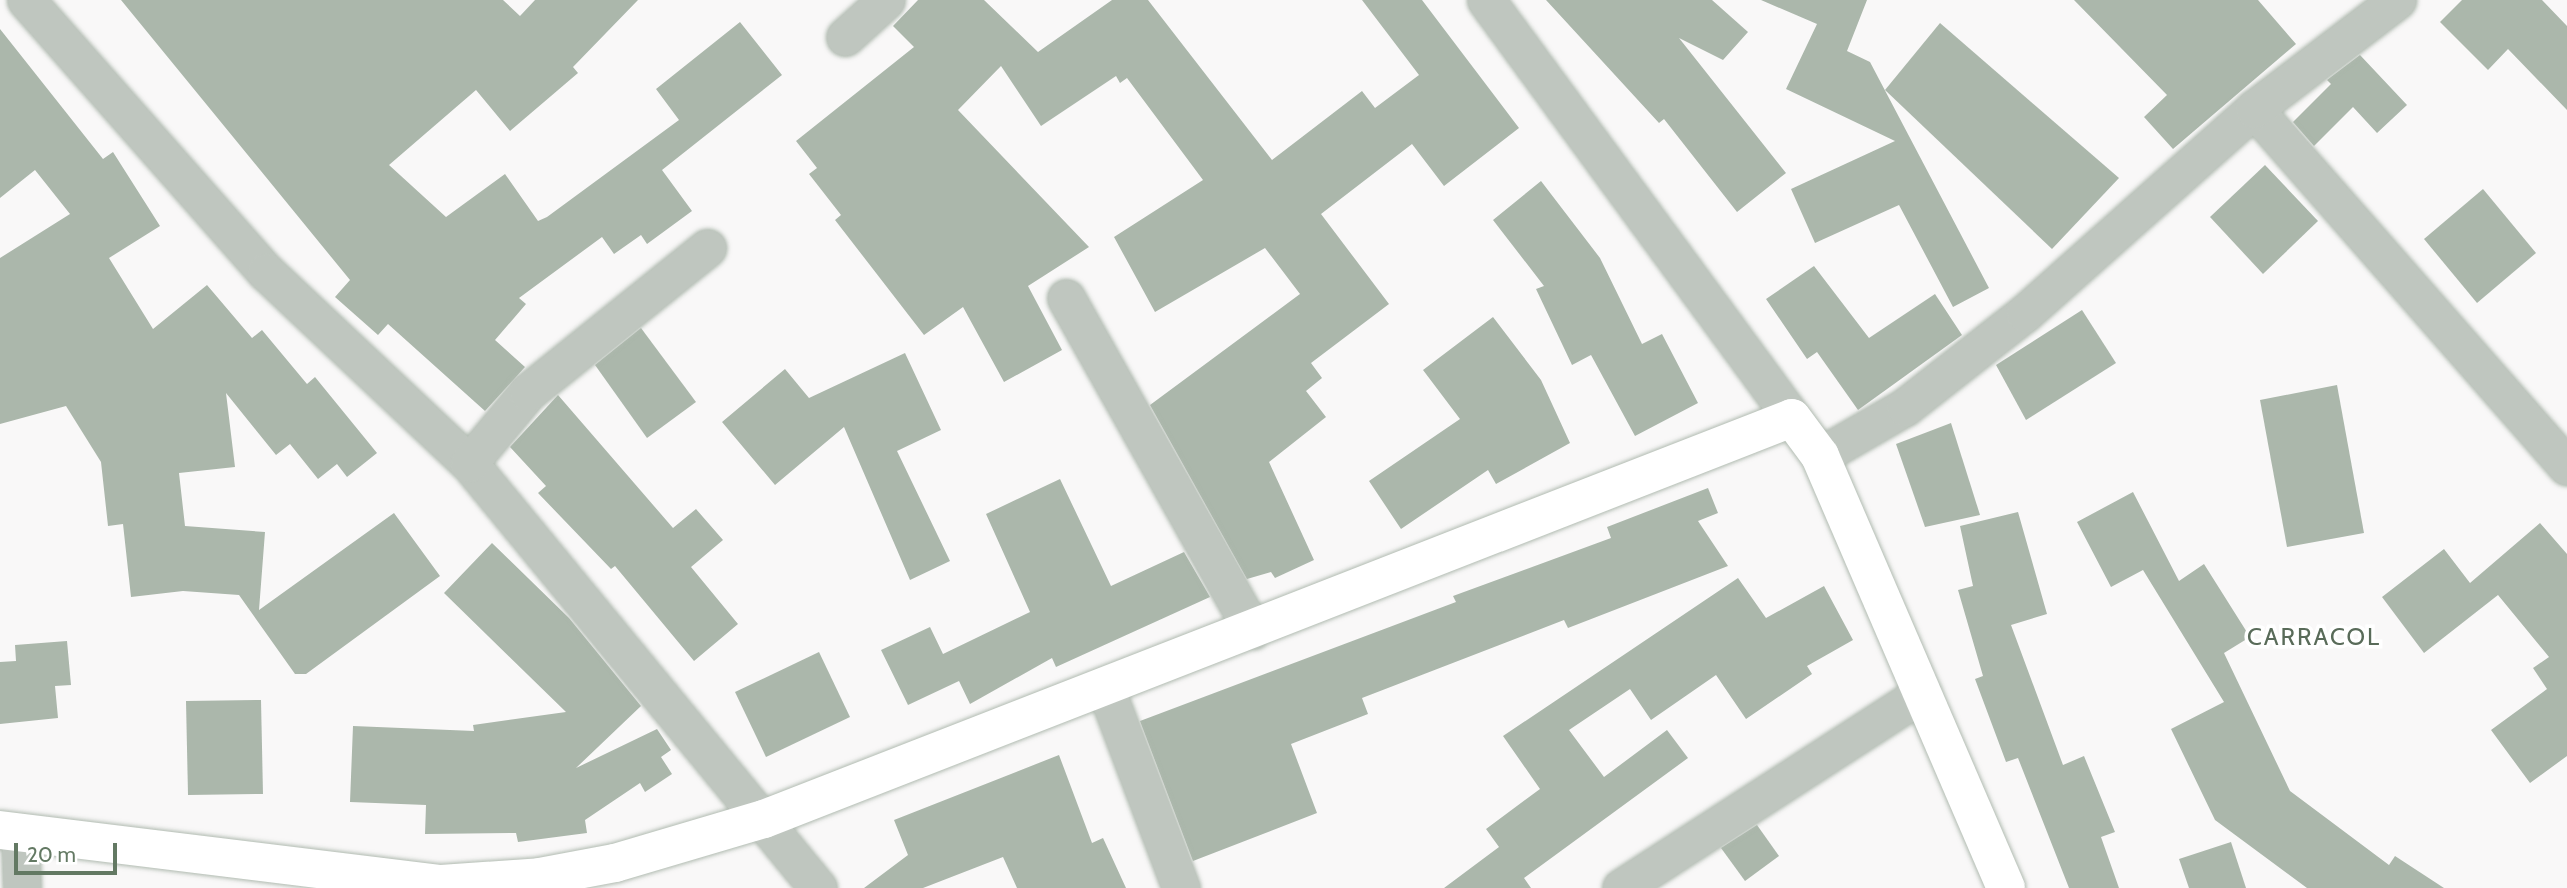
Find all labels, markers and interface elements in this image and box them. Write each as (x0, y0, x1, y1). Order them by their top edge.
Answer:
district label: CARRACOL (2248, 623, 2380, 651)
scale bar (18, 828, 121, 872)
text: 20 m (27, 842, 76, 867)

